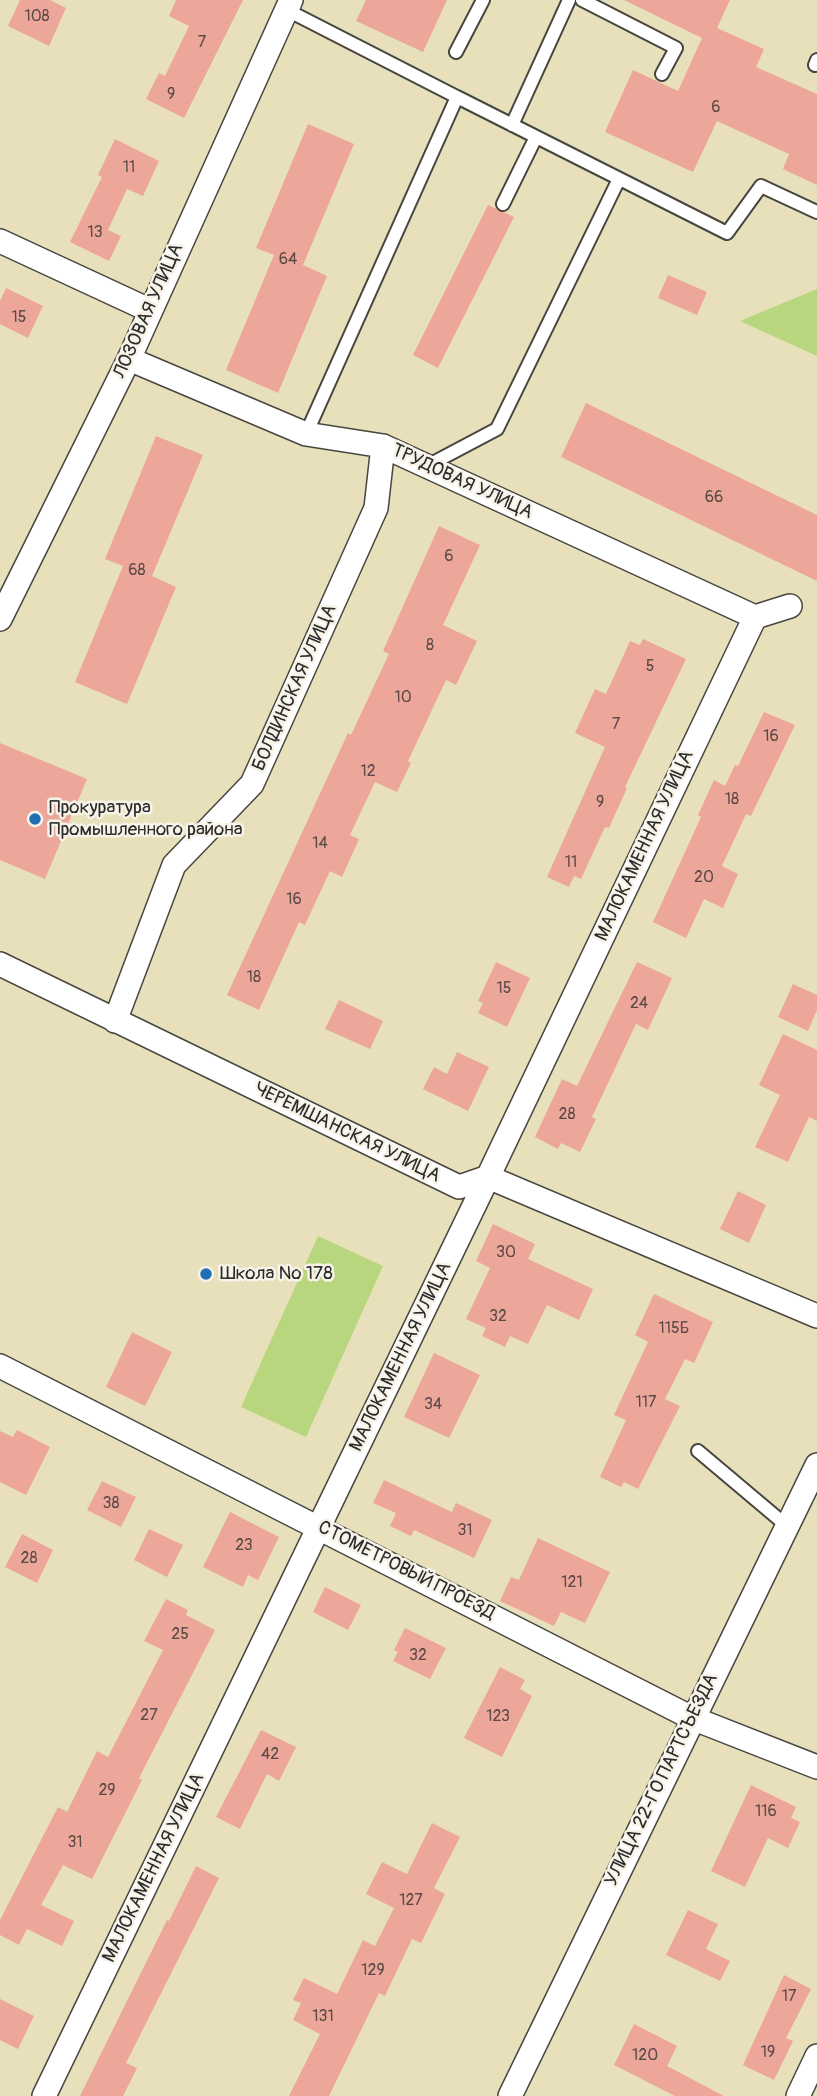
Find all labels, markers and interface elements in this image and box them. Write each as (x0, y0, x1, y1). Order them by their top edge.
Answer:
house number: 108 (24, 7, 50, 27)
house number: 7 (198, 33, 206, 53)
house number: 9 (167, 85, 175, 105)
house number: 6 (711, 98, 721, 118)
house number: 11 (123, 158, 135, 178)
house number: 13 (87, 223, 103, 243)
street label: ЛОЗОВАЯ УЛИЦА (109, 240, 189, 382)
house number: 64 (279, 250, 297, 270)
house number: 15 (12, 308, 26, 328)
street label: ТРУДОВАЯ УЛИЦА (388, 439, 536, 525)
house number: 66 (705, 488, 723, 508)
house number: 6 (444, 547, 454, 567)
house number: 68 (128, 561, 146, 581)
street label: БОЛДИНСКАЯ УЛИЦА (248, 601, 342, 775)
house number: 8 (426, 636, 434, 656)
house number: 5 (646, 657, 654, 677)
house number: 10 (394, 688, 412, 708)
house number: 7 (612, 715, 620, 735)
house number: 16 (763, 727, 779, 747)
street label: МАЛОКАМЕННАЯ УЛИЦА (591, 747, 699, 945)
house number: 12 (360, 762, 376, 782)
house number: 18 (725, 790, 739, 810)
house number: 9 (596, 793, 604, 813)
place label: Прокуратура Промышленного района (49, 797, 243, 841)
marker: Прокуратура Промышленного района (27, 811, 43, 827)
house number: 14 (312, 834, 328, 854)
house number: 11 (565, 853, 577, 873)
house number: 20 (694, 868, 714, 888)
house number: 16 (286, 890, 302, 910)
house number: 18 (247, 968, 261, 988)
house number: 15 (497, 979, 511, 999)
house number: 24 (630, 994, 648, 1014)
street label: ЧЕРЕМШАНСКАЯ УЛИЦА (250, 1078, 444, 1188)
house number: 28 (558, 1105, 576, 1125)
house number: 30 (496, 1243, 516, 1263)
street label: МАЛОКАМЕННАЯ УЛИЦА (345, 1259, 457, 1455)
place label: Школа № 178 (220, 1263, 333, 1285)
marker: Школа № 178 (198, 1266, 214, 1282)
house number: 32 (489, 1307, 507, 1327)
house number: 115Б (659, 1319, 689, 1339)
house number: 117 (636, 1393, 656, 1413)
house number: 34 (424, 1395, 442, 1415)
house number: 38 (103, 1494, 119, 1514)
street label: СТОМЕТРОВЫЙ ПРОЕЗД (314, 1516, 498, 1626)
house number: 31 (457, 1521, 473, 1541)
house number: 23 (235, 1536, 253, 1556)
house number: 28 (20, 1549, 38, 1569)
house number: 121 (561, 1573, 583, 1593)
house number: 25 (171, 1625, 189, 1645)
house number: 32 (409, 1646, 427, 1666)
street label: УЛИЦА 22-ГО ПАРТСЪЕЗДА (601, 1670, 723, 1890)
house number: 27 (140, 1706, 158, 1726)
house number: 123 (486, 1707, 510, 1727)
house number: 42 (261, 1745, 279, 1765)
street label: МАЛОКАМЕННАЯ УЛИЦА (98, 1770, 210, 1966)
house number: 29 (98, 1781, 116, 1801)
house number: 116 (755, 1802, 777, 1822)
house number: 31 (67, 1833, 83, 1853)
house number: 127 (399, 1891, 423, 1911)
house number: 129 (361, 1961, 385, 1981)
house number: 17 (782, 1987, 796, 2007)
house number: 131 (312, 2007, 334, 2027)
house number: 19 (761, 2043, 775, 2063)
house number: 120 (632, 2046, 658, 2066)

